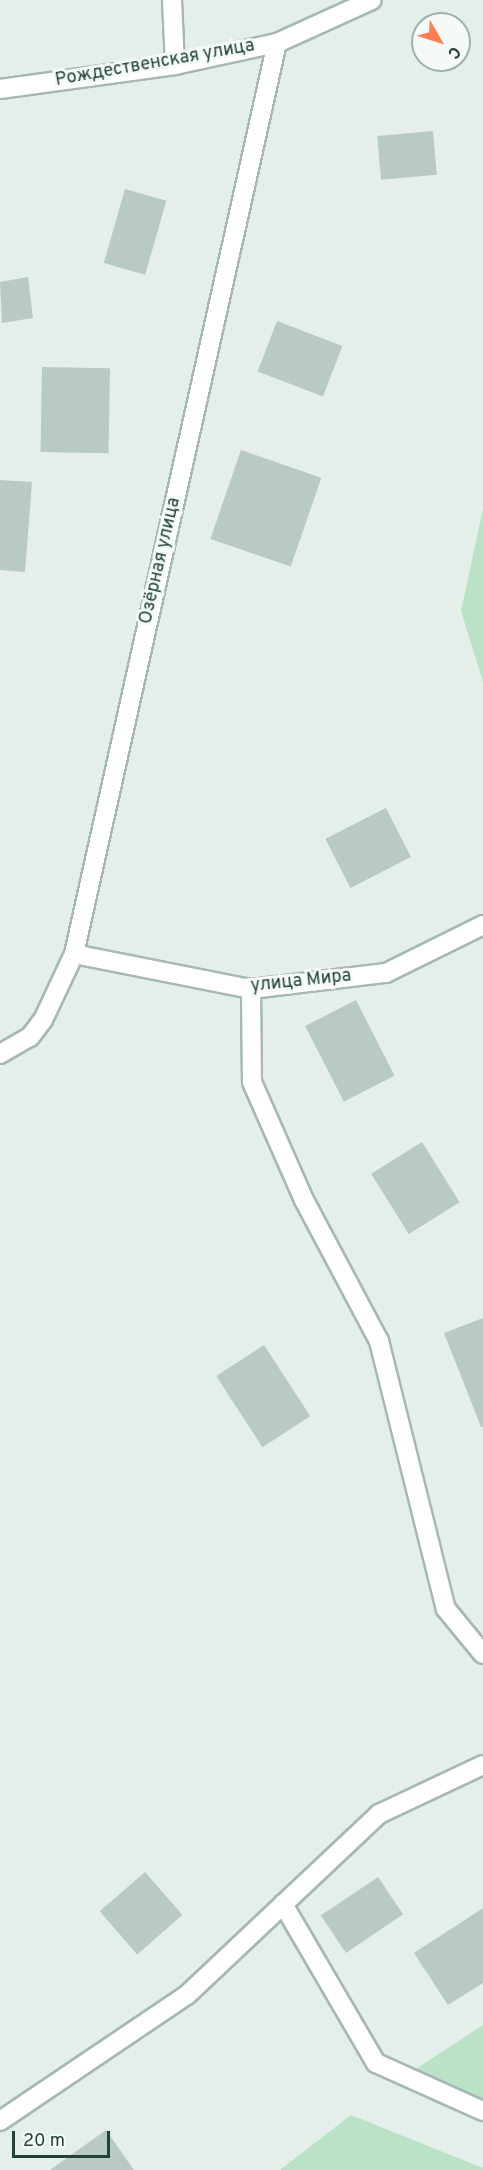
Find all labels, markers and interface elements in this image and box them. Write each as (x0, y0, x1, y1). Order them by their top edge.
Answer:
north arrow (411, 12, 471, 72)
street label: Рождественская улица (54, 36, 256, 92)
text: С (442, 42, 464, 62)
street label: Озёрная улица (136, 496, 186, 626)
street label: улица Мира (250, 966, 352, 998)
scale bar (15, 2119, 112, 2157)
text: 20 m (23, 2130, 65, 2153)

